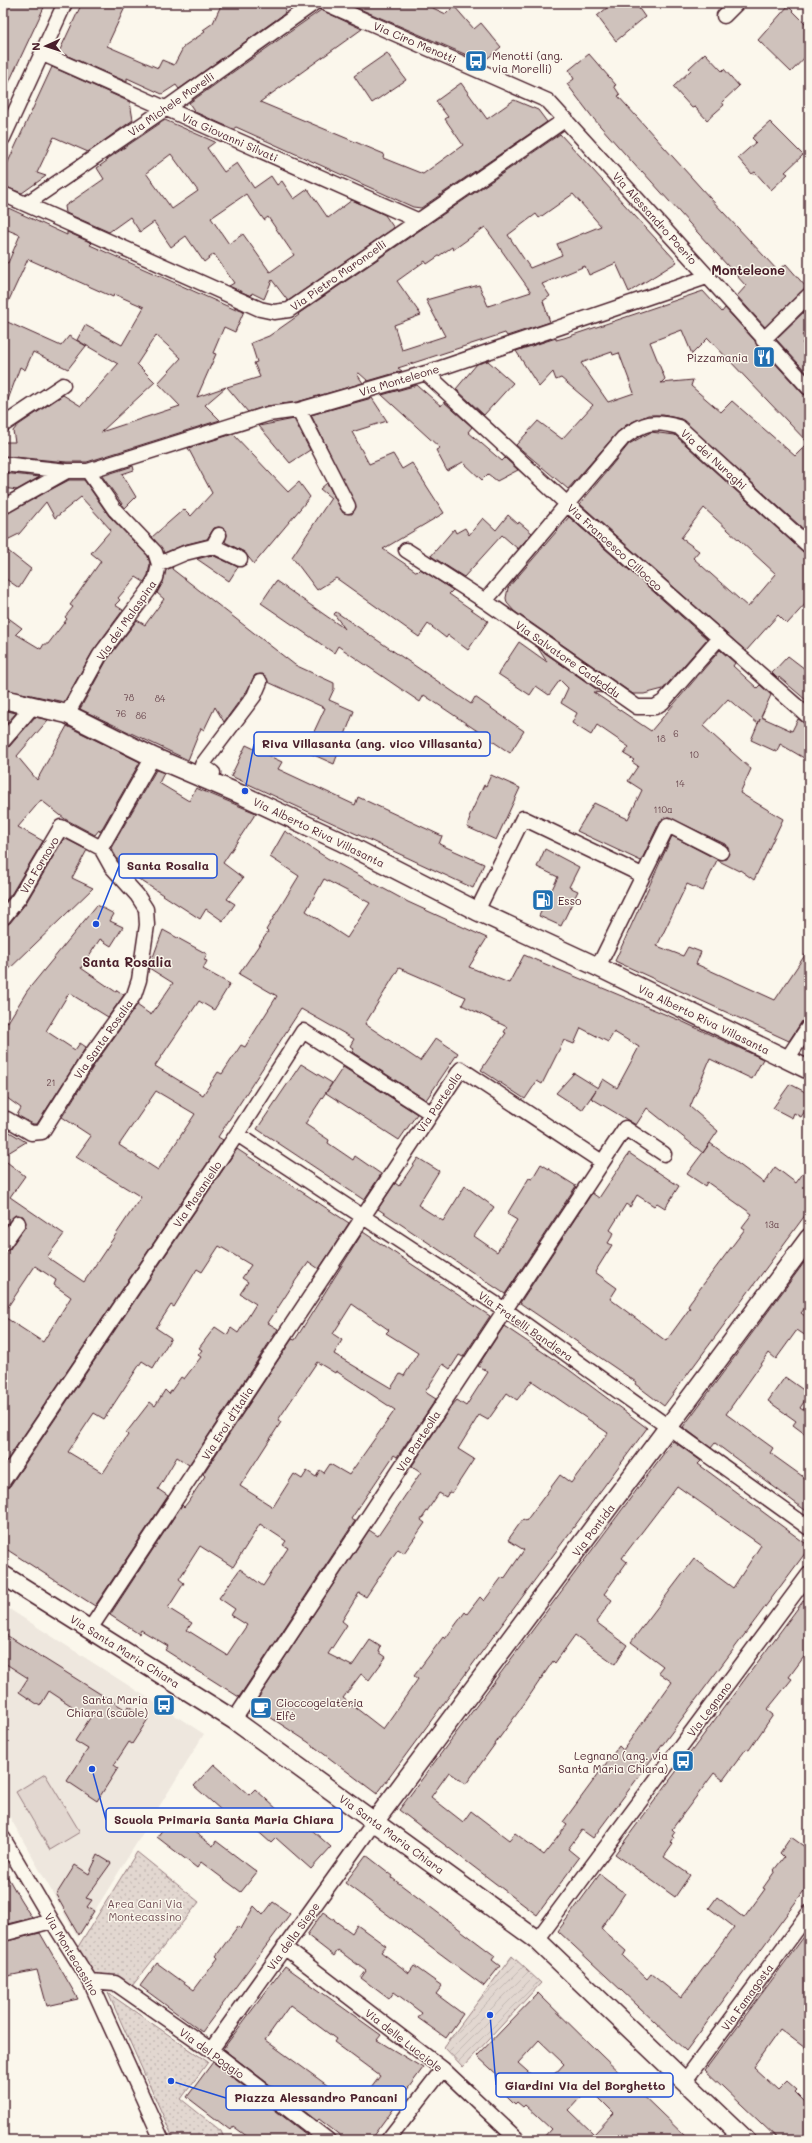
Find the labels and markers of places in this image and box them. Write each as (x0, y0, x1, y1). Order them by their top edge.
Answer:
bus stop icon: Menotti (ang. via Morelli) (463, 48, 489, 74)
place label: Menotti (ang. via Morelli) (492, 48, 563, 76)
restaurant icon: Pizzamania (751, 344, 777, 370)
place label: Pizzamania (687, 350, 748, 365)
callout: Riva Villasanta (ang. vico Villasanta) (254, 732, 490, 756)
callout: Santa Rosalia (119, 854, 217, 878)
fuel station icon: Esso (530, 887, 556, 913)
place label: Esso (558, 893, 582, 908)
place label: Santa Maria Chiara (scuole) (66, 1692, 148, 1720)
bus stop icon: Santa Maria Chiara (scuole) (151, 1692, 177, 1718)
cafe icon: Cioccogelateria Elfè (248, 1695, 274, 1721)
place label: Cioccogelateria Elfè (276, 1695, 364, 1723)
place label: Legnano (ang. via Santa Maria Chiara) (558, 1748, 668, 1776)
bus stop icon: Legnano (ang. via Santa Maria Chiara) (670, 1748, 696, 1774)
callout: Scuola Primaria Santa Maria Chiara (106, 1808, 342, 1832)
callout: Giardini Via del Borghetto (496, 2073, 673, 2097)
callout: Piazza Alessandro Pancani (226, 2086, 406, 2110)

